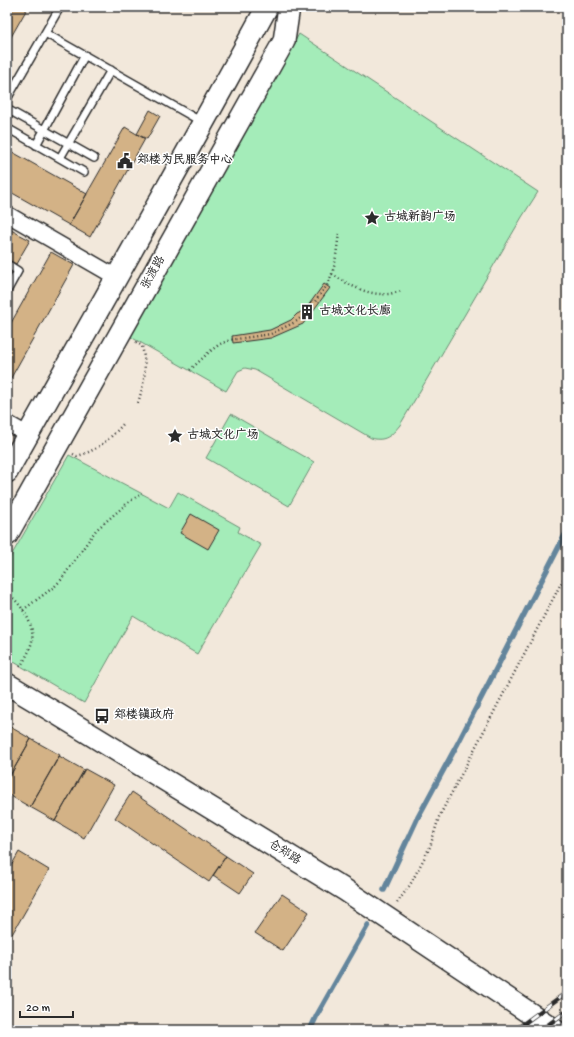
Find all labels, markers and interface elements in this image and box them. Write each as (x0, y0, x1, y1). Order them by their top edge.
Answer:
public building icon: 郑楼为民服务中心 (116, 152, 134, 170)
place label: 郑楼为民服务中心 (137, 153, 233, 168)
place icon: 古城新韵广场 (363, 209, 381, 227)
place label: 古城新韵广场 (384, 210, 456, 225)
street label: 张渡路 (138, 253, 169, 292)
building icon: 古城文化长廊 (298, 303, 316, 321)
place label: 古城文化长廊 (319, 304, 391, 319)
place icon: 古城文化广场 (166, 427, 184, 445)
place label: 古城文化广场 (187, 428, 259, 443)
bus stop icon: 郑楼镇政府 (93, 707, 111, 725)
place label: 郑楼镇政府 (114, 707, 174, 723)
street label: 仓郑路 (265, 837, 304, 868)
scale bar (20, 993, 73, 1019)
text: 20 m (26, 1002, 51, 1016)

